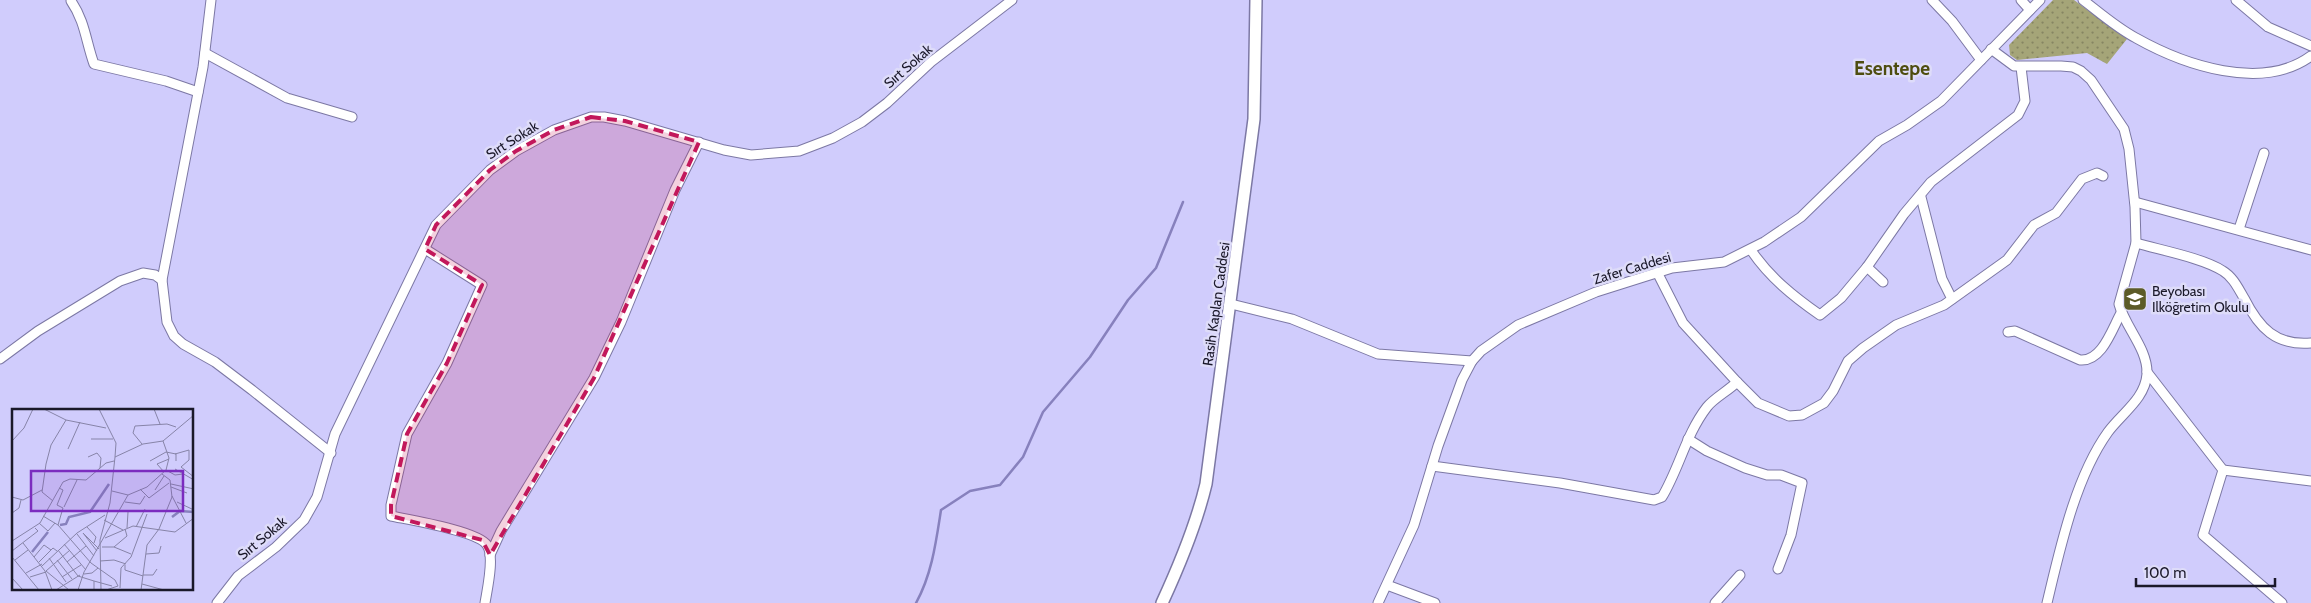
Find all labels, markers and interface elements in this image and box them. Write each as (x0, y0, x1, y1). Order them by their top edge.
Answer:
street label: Sırt Sokak (880, 40, 936, 92)
district label: Esentepe (1854, 57, 1930, 80)
street label: Sırt Sokak (482, 117, 542, 163)
street label: Rasih Kaplan Caddesi (1198, 241, 1234, 367)
street label: Zafer Caddesi (1591, 248, 1673, 288)
place label: Beyobası Ilköğretim Okulu (2152, 282, 2249, 316)
school or university icon: Beyobası Ilköğretim Okulu (2122, 286, 2148, 312)
inset map (12, 409, 194, 590)
street label: Sırt Sokak (234, 512, 291, 564)
scale bar (2136, 556, 2275, 588)
text: 100 m (2144, 564, 2186, 582)

